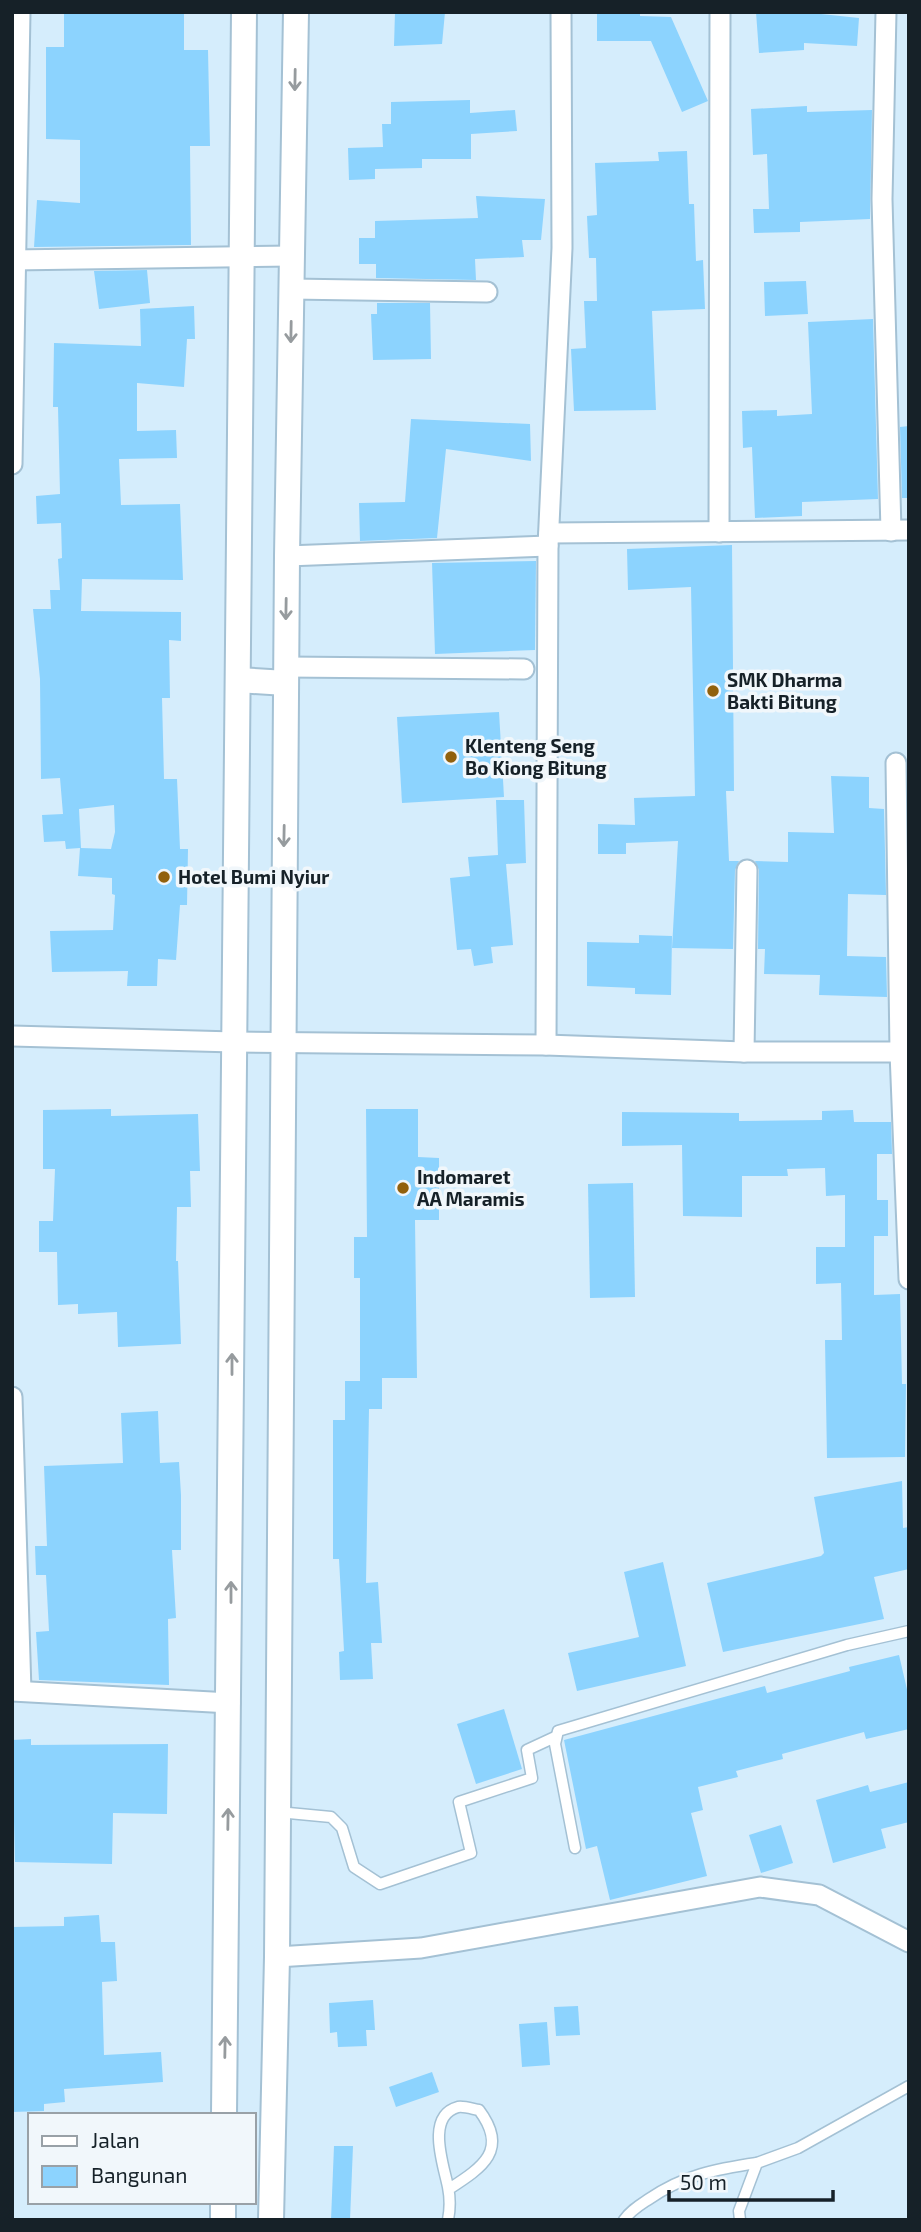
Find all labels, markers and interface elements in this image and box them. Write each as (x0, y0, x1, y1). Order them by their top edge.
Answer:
one-way arrow (288, 69, 302, 92)
one-way arrow (284, 321, 297, 344)
one-way arrow (279, 597, 293, 620)
place label: SMK Dharma Bakti Bitung (727, 668, 842, 713)
marker: SMK Dharma Bakti Bitung (705, 683, 721, 699)
place label: Klenteng Seng Bo Kiong Bitung (465, 734, 606, 779)
marker: Klenteng Seng Bo Kiong Bitung (443, 749, 459, 765)
one-way arrow (277, 825, 291, 848)
place label: Hotel Bumi Nyiur (178, 865, 329, 889)
marker: Hotel Bumi Nyiur (156, 869, 172, 885)
place label: Indomaret AA Maramis (417, 1165, 525, 1210)
marker: Indomaret AA Maramis (395, 1180, 411, 1196)
one-way arrow (225, 1353, 239, 1376)
one-way arrow (224, 1580, 237, 1603)
one-way arrow (221, 1808, 235, 1831)
one-way arrow (218, 2035, 232, 2058)
legend (28, 2113, 256, 2204)
text: Jalan (91, 2127, 140, 2152)
scale bar (669, 2158, 834, 2202)
text: Bangunan (91, 2162, 187, 2187)
text: 50 m (680, 2169, 727, 2194)

